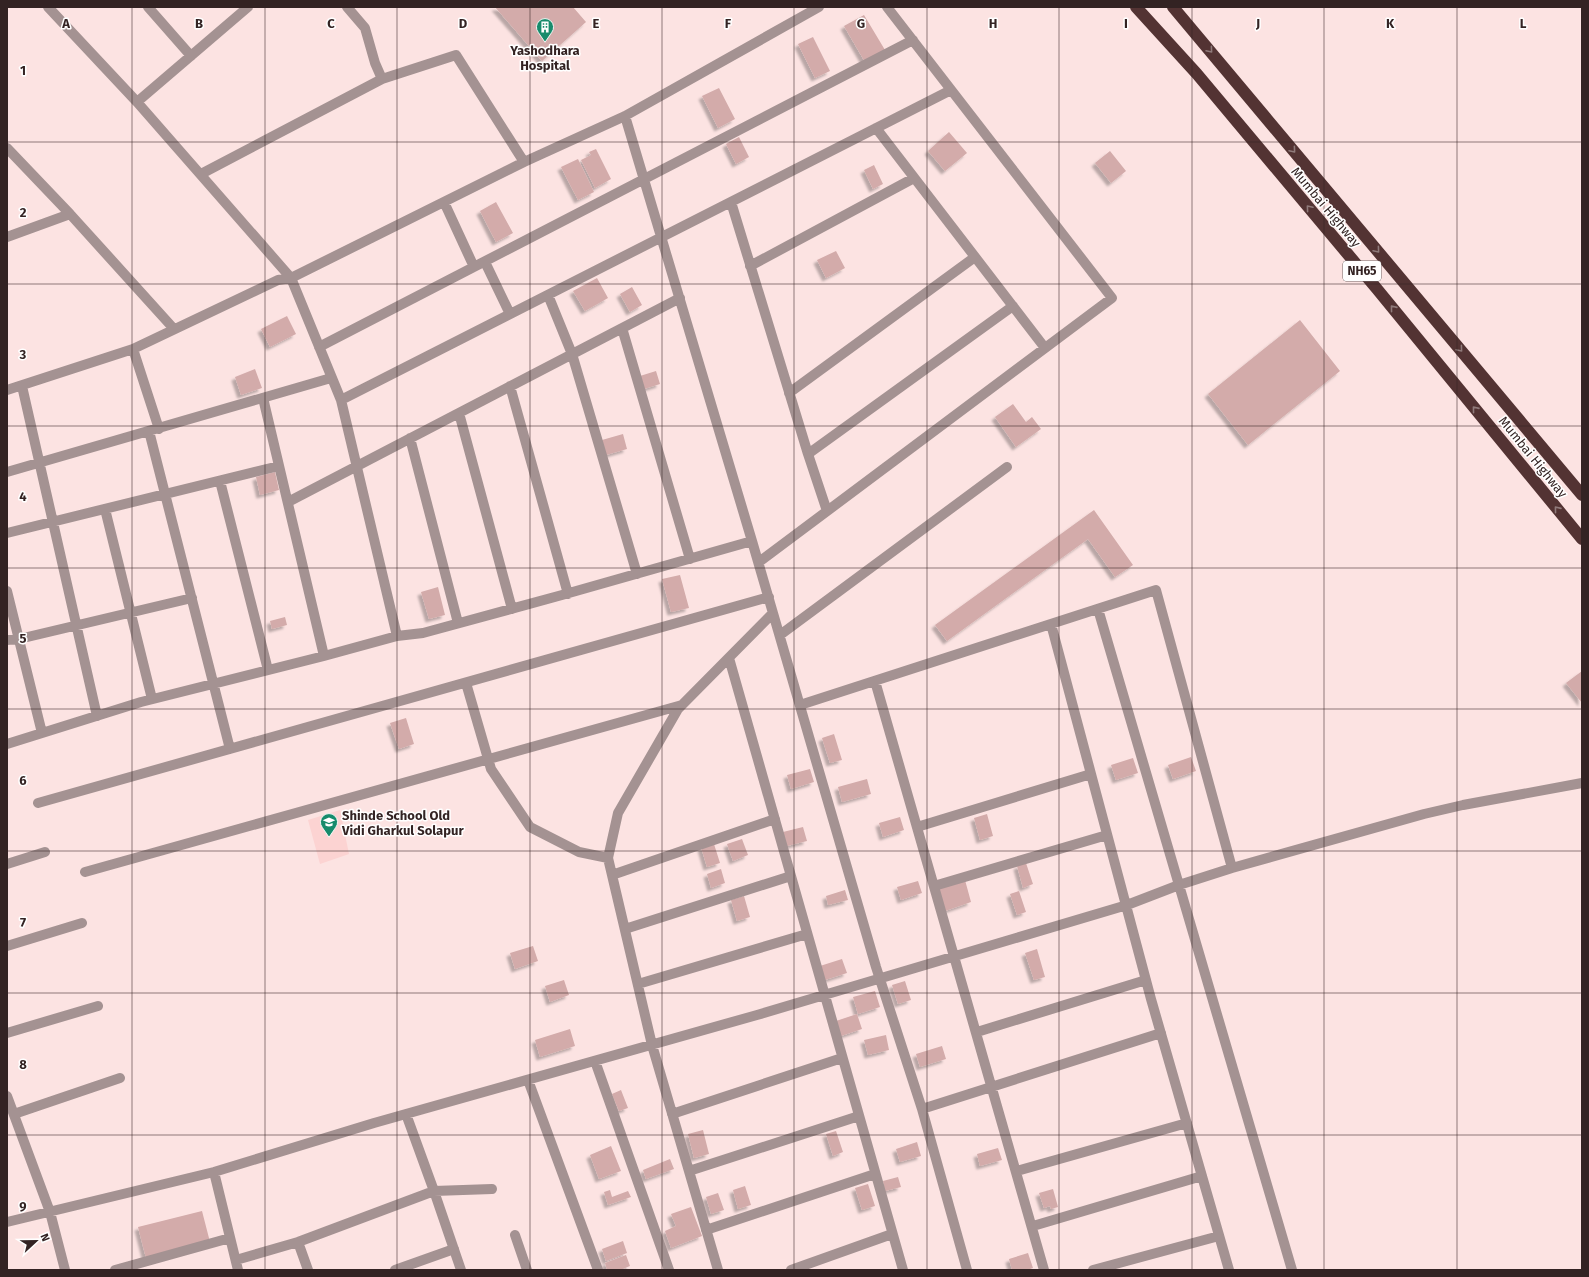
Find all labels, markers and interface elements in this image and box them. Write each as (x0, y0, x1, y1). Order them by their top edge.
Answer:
text: A (61, 16, 70, 31)
text: B (195, 16, 203, 31)
text: C (327, 16, 335, 31)
text: D (459, 16, 468, 31)
text: E (593, 16, 600, 31)
text: F (725, 16, 732, 31)
text: G (857, 16, 865, 31)
text: H (989, 16, 997, 31)
text: I (1124, 16, 1128, 31)
text: J (1255, 16, 1260, 31)
text: K (1386, 16, 1395, 31)
text: L (1520, 16, 1527, 31)
building icon: Yashodhara Hospital (535, 17, 555, 42)
place label: Yashodhara Hospital (509, 43, 580, 73)
one-way arrow (1205, 46, 1212, 53)
text: 1 (20, 63, 26, 78)
one-way arrow (1289, 145, 1296, 153)
street label: Mumbai Highway (1288, 164, 1364, 251)
text: 2 (20, 205, 27, 220)
one-way arrow (1307, 206, 1314, 213)
one-way arrow (1372, 245, 1379, 252)
road number: NH65 (1343, 261, 1381, 281)
one-way arrow (1390, 305, 1397, 313)
one-way arrow (1456, 345, 1463, 352)
text: 3 (19, 347, 27, 362)
one-way arrow (1473, 406, 1480, 413)
street label: Mumbai Highway (1496, 413, 1571, 501)
text: 4 (19, 489, 27, 504)
one-way arrow (1555, 507, 1562, 514)
text: 5 (20, 631, 27, 646)
text: 6 (19, 773, 27, 788)
place label: Shinde School Old Vidi Gharkul Solapur (341, 808, 464, 838)
school or university icon: Shinde School Old Vidi Gharkul Solapur (319, 812, 339, 837)
text: 7 (20, 915, 26, 930)
text: 8 (19, 1057, 27, 1072)
text: 9 (19, 1199, 27, 1214)
north arrow (16, 1221, 56, 1261)
text: N (37, 1232, 52, 1243)

